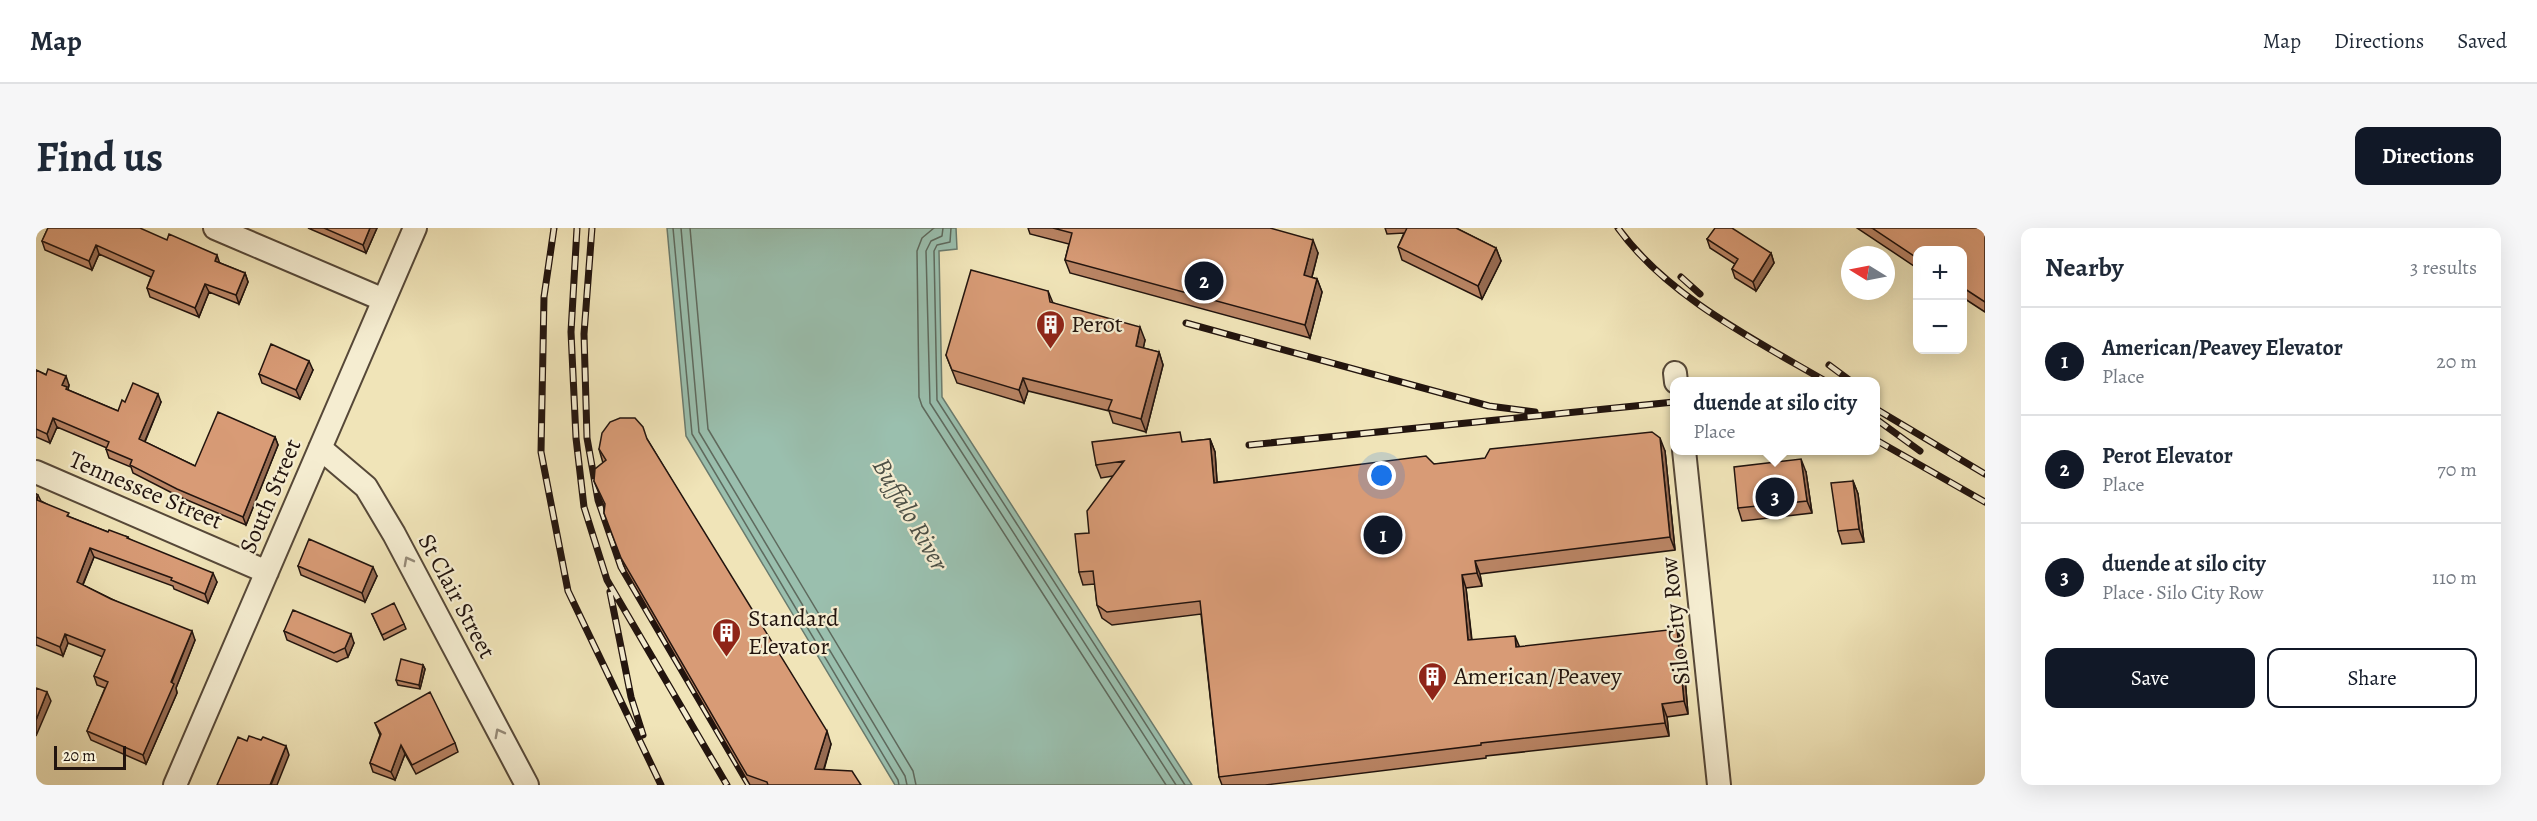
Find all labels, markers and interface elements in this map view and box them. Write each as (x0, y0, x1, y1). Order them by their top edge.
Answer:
text: Map (30, 22, 82, 60)
text: Map (2263, 27, 2301, 55)
text: Directions (2334, 27, 2424, 55)
text: Saved (2457, 27, 2507, 55)
button: Directions (2355, 127, 2501, 185)
text: Find us (36, 128, 163, 185)
north arrow (1841, 246, 1895, 300)
map controls (1913, 246, 1967, 354)
button: + (1913, 246, 1967, 300)
text: Nearby (2045, 250, 2124, 285)
text: 3 results (2410, 254, 2477, 281)
pin: 2 (1184, 259, 1224, 304)
button: − (1913, 300, 1967, 354)
building icon: Perot (1034, 308, 1066, 350)
place label: Perot (1071, 308, 1123, 340)
text: American/Peavey Elevator (2102, 333, 2343, 363)
text: 1 (2061, 348, 2068, 375)
text: 20 m (2436, 348, 2477, 375)
text: Place (2102, 363, 2144, 390)
popup (1670, 377, 1880, 455)
text: duende at silo city (1693, 388, 1857, 418)
text: Place (1693, 418, 1736, 445)
street label: South Street (231, 434, 309, 558)
text: Perot Elevator (2102, 441, 2233, 471)
street label: Tennessee Street (64, 443, 228, 537)
water label: Buffalo River (864, 452, 957, 578)
text: 2 (2060, 456, 2069, 483)
text: 70 m (2437, 456, 2477, 483)
your location (1367, 461, 1396, 490)
text: Place (2102, 471, 2144, 498)
pin: 3 (1756, 474, 1794, 520)
pin: 1 (1364, 512, 1402, 558)
street label: St Clair Street (411, 528, 503, 664)
text: duende at silo city (2102, 549, 2266, 579)
street label: Silo City Row (1652, 555, 1698, 687)
one-way arrow (404, 557, 415, 567)
text: 3 (2060, 564, 2069, 591)
text: 110 m (2432, 564, 2477, 591)
text: Place · Silo City Row (2102, 579, 2264, 606)
place label: Standard Elevator (748, 602, 839, 662)
building icon: Standard Elevator (711, 616, 743, 658)
button: Save (2045, 648, 2255, 708)
button: Share (2267, 648, 2477, 708)
building icon: American/Peavey (1417, 660, 1449, 702)
place label: American/Peavey (1453, 660, 1622, 692)
one-way arrow (495, 729, 506, 740)
scale bar (54, 743, 126, 770)
text: 20 m (63, 745, 96, 767)

